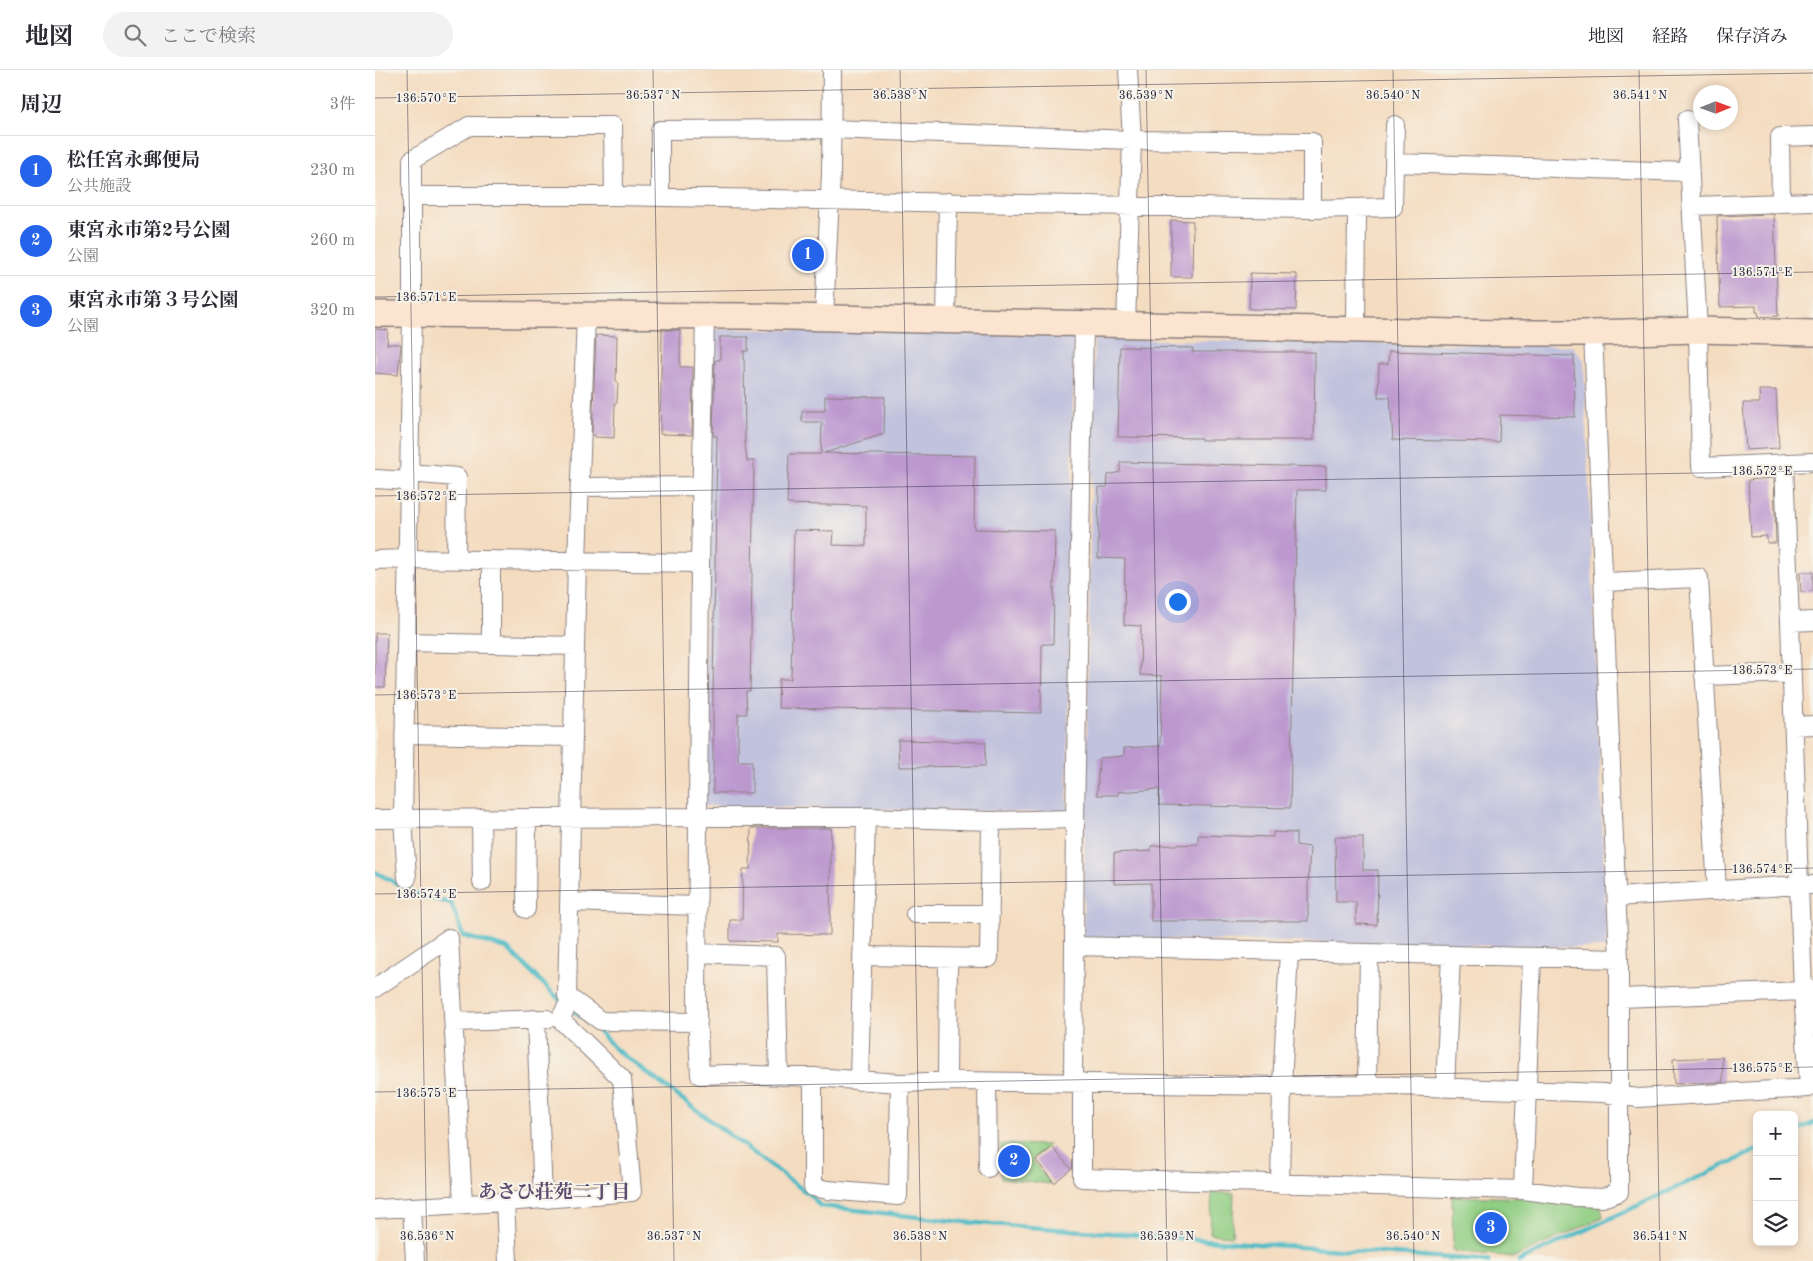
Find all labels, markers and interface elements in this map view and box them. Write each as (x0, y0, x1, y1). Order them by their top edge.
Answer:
search box (103, 12, 453, 57)
icon: search (121, 21, 149, 49)
text: 地図 (25, 26, 73, 50)
text: ここで検索 (161, 28, 256, 47)
text: 地図 (1588, 28, 1624, 46)
text: 経路 (1652, 28, 1688, 46)
text: 保存済み (1716, 28, 1788, 46)
north arrow (1693, 85, 1738, 130)
text: 36.537°N (626, 89, 680, 102)
text: 36.538°N (873, 89, 927, 102)
text: 36.539°N (1119, 89, 1173, 102)
text: 36.540°N (1366, 89, 1420, 102)
text: 36.541°N (1613, 89, 1667, 102)
text: 136.570°E (396, 92, 456, 105)
text: 周辺 (20, 95, 62, 116)
text: 3件 (330, 97, 355, 113)
text: 松任宮永郵便局 (67, 152, 200, 171)
text: 1 (31, 163, 41, 179)
text: 230 m (310, 163, 355, 179)
text: 公共施設 (67, 179, 131, 195)
text: 東宮永市第2号公園 (67, 222, 230, 241)
text: 2 (31, 233, 41, 249)
text: 260 m (310, 233, 355, 249)
pin: 1 (792, 236, 824, 274)
text: 公園 (67, 249, 99, 265)
text: 136.571°E (1732, 266, 1792, 279)
text: 136.571°E (396, 291, 456, 304)
text: 東宮永市第３号公園 (67, 292, 238, 311)
text: 3 (31, 303, 41, 319)
text: 320 m (310, 303, 355, 319)
text: 公園 (67, 319, 99, 335)
text: 136.572°E (1732, 465, 1792, 478)
text: 136.572°E (396, 490, 456, 503)
your location (1165, 589, 1191, 615)
text: 136.573°E (1732, 664, 1792, 677)
text: 136.573°E (396, 689, 456, 702)
text: 136.574°E (1732, 863, 1792, 876)
text: 136.574°E (396, 888, 456, 901)
text: 136.575°E (1732, 1062, 1792, 1075)
text: 136.575°E (396, 1087, 456, 1100)
map controls (1753, 1111, 1798, 1246)
button: + (1753, 1111, 1798, 1156)
pin: 2 (998, 1142, 1030, 1180)
button: − (1753, 1156, 1798, 1201)
district label: あさひ荘苑二丁目 (478, 1181, 630, 1203)
button: layers (1753, 1201, 1798, 1246)
pin: 3 (1475, 1209, 1507, 1247)
text: 36.536°N (400, 1230, 454, 1243)
text: 36.537°N (647, 1230, 701, 1243)
text: 36.538°N (893, 1230, 947, 1243)
text: 36.539°N (1140, 1230, 1194, 1243)
text: 36.540°N (1386, 1230, 1440, 1243)
text: 36.541°N (1633, 1230, 1687, 1243)

